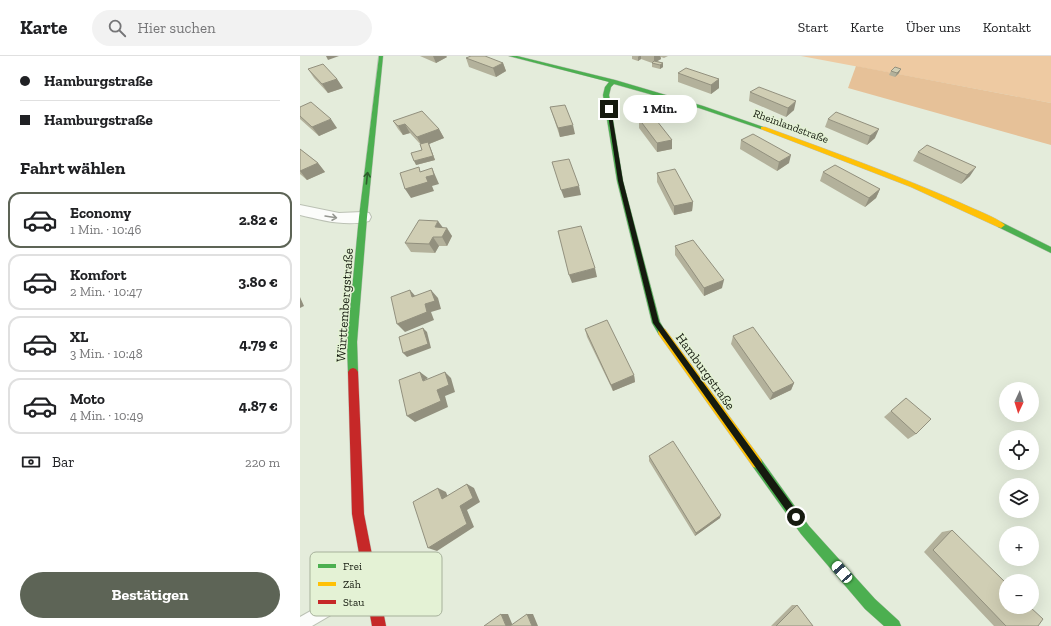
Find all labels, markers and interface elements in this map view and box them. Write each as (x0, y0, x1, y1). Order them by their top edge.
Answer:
search box (92, 10, 372, 46)
text: Karte (20, 16, 68, 39)
icon: search (106, 17, 128, 39)
text: Hier suchen (138, 19, 216, 37)
text: Start (798, 19, 828, 36)
text: Karte (850, 19, 884, 36)
text: Über uns (906, 19, 961, 36)
text: Kontakt (983, 19, 1031, 36)
text: Hamburgstraße (44, 72, 153, 90)
callout: 1 Min. (623, 95, 697, 123)
route end (600, 100, 618, 118)
text: 1 Min. (643, 101, 677, 116)
street label: Rheinlandstraße (751, 107, 830, 146)
text: Hamburgstraße (44, 111, 153, 129)
text: Fahrt wählen (20, 157, 125, 179)
one-way arrow (364, 172, 371, 185)
icon: car (22, 202, 58, 238)
text: Economy (70, 204, 131, 222)
text: 2.82 € (239, 211, 278, 229)
one-way arrow (324, 213, 337, 221)
text: 1 Min. · 10:46 (70, 222, 141, 237)
street label: Württembergstraße (333, 248, 356, 362)
icon: car (22, 264, 58, 300)
text: Komfort (70, 266, 126, 284)
text: 3.80 € (238, 273, 278, 291)
text: 2 Min. · 10:47 (70, 284, 142, 299)
icon: car (22, 326, 58, 362)
text: XL (70, 328, 88, 346)
street label: Hamburgstraße (673, 330, 738, 412)
text: 4.79 € (239, 335, 278, 353)
text: 3 Min. · 10:48 (70, 346, 143, 361)
north arrow (999, 382, 1039, 422)
map controls (999, 382, 1039, 614)
icon: car (22, 388, 58, 424)
text: Moto (70, 390, 105, 408)
text: 4.87 € (239, 397, 278, 415)
text: 4 Min. · 10:49 (70, 408, 143, 423)
button: locate (999, 430, 1039, 470)
icon: cash (20, 451, 42, 473)
text: Bar (52, 453, 75, 471)
text: 220 m (245, 455, 280, 470)
button: layers (999, 478, 1039, 518)
route start (787, 508, 805, 526)
button: + (999, 526, 1039, 566)
legend (310, 552, 442, 616)
car (830, 559, 854, 585)
text: Frei (343, 560, 362, 573)
button: Bestätigen (20, 572, 280, 618)
button: − (999, 574, 1039, 614)
text: Zäh (343, 578, 362, 591)
text: Stau (343, 596, 364, 609)

